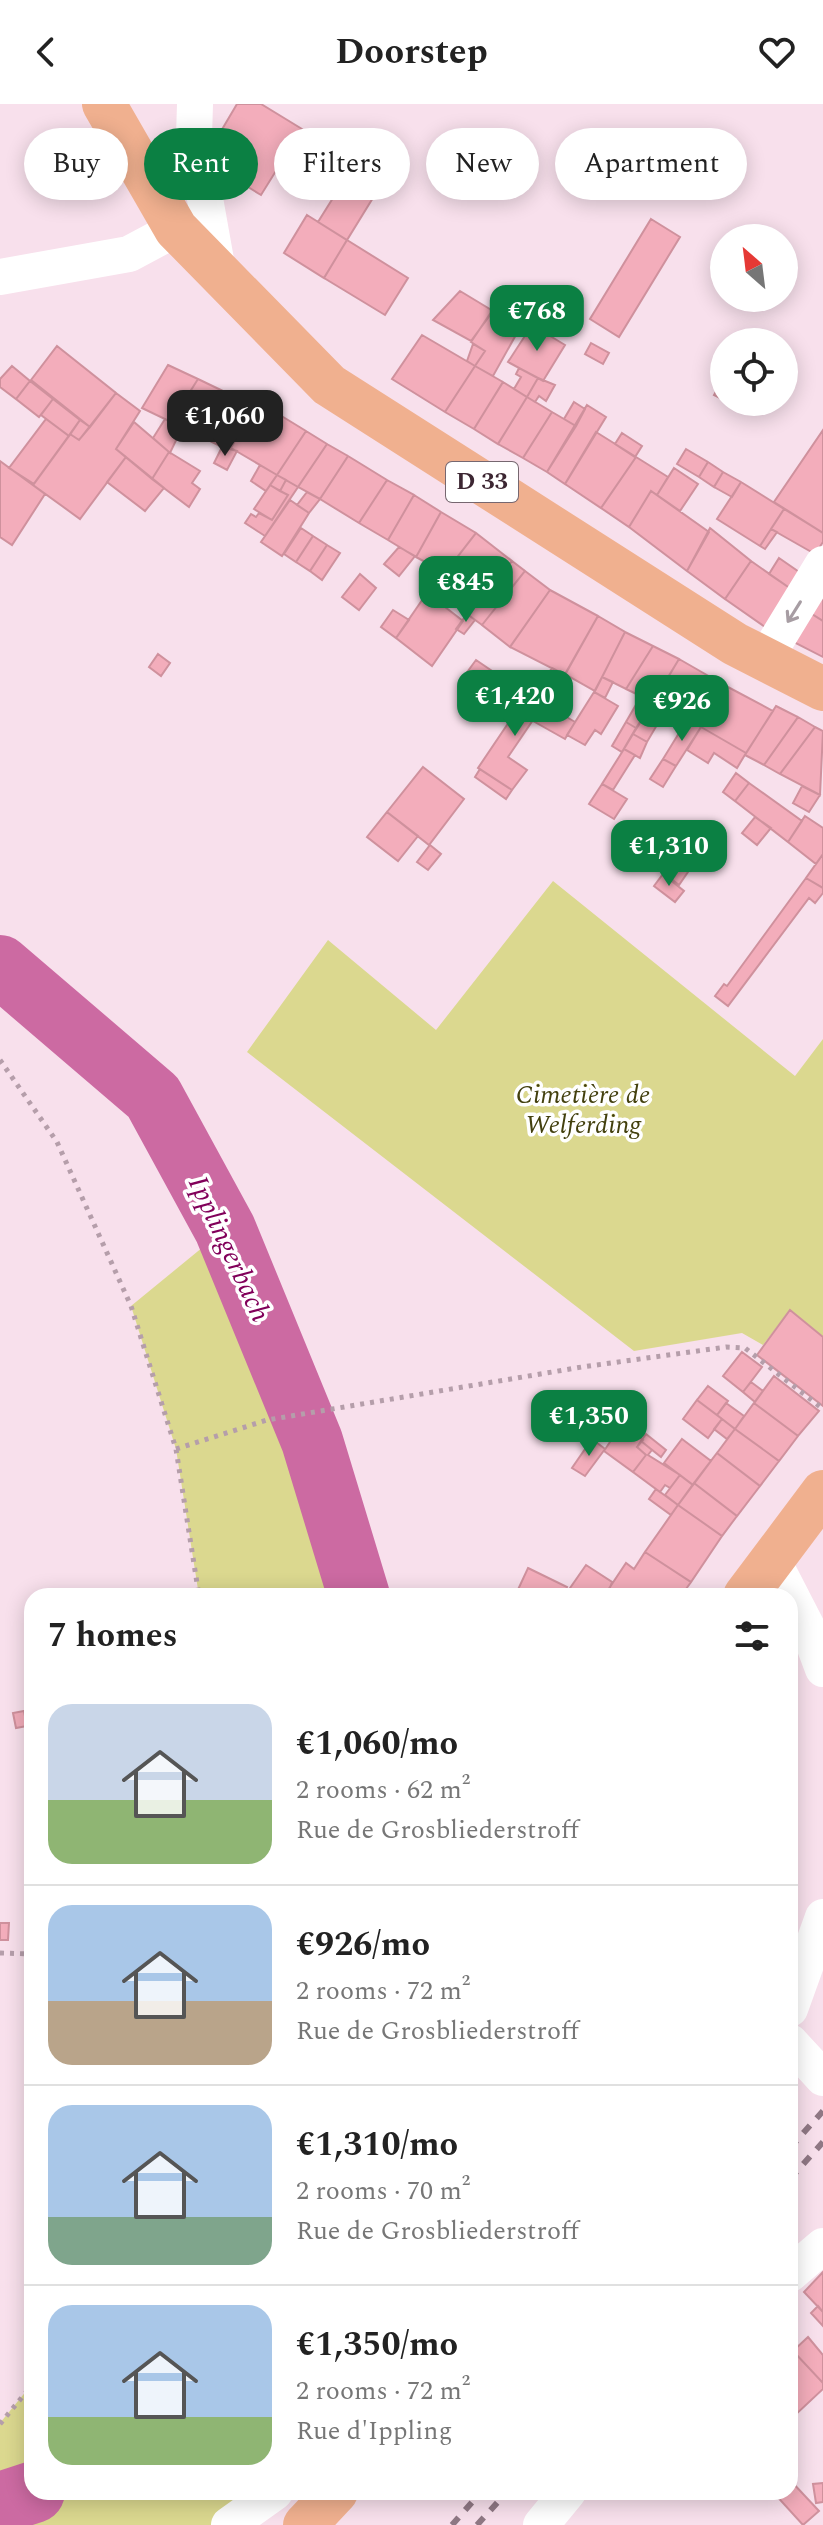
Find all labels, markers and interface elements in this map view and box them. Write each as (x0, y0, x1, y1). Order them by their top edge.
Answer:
text: Doorstep (335, 25, 488, 80)
icon: back (24, 30, 68, 74)
icon: heart (755, 30, 799, 74)
chip: Buy (24, 128, 128, 200)
chip: Rent (144, 128, 258, 200)
chip: Filters (274, 128, 410, 200)
chip: New (426, 128, 539, 200)
chip: Apartment (555, 128, 747, 200)
north arrow (710, 224, 798, 312)
map controls (710, 224, 798, 416)
pin: €768 (490, 285, 584, 353)
text: €768 (508, 291, 566, 331)
button: locate (710, 328, 798, 416)
pin: €1,060 (160, 390, 290, 458)
text: €1,060 (185, 396, 265, 436)
road number: D 33 (446, 462, 518, 502)
pin: €845 (419, 556, 513, 624)
text: €845 (437, 562, 495, 602)
one-way arrow (785, 600, 801, 623)
pin: €1,420 (450, 670, 580, 738)
pin: €926 (635, 675, 729, 743)
text: €1,420 (475, 676, 555, 716)
text: €926 (653, 681, 711, 721)
pin: €1,310 (604, 820, 734, 888)
text: €1,310 (629, 826, 709, 866)
park label: Cimetière de Welferding (516, 1075, 650, 1145)
water label: Ipplingerbach (176, 1169, 282, 1329)
pin: €1,350 (524, 1390, 654, 1458)
text: €1,350 (549, 1396, 629, 1436)
text: 7 homes (48, 1610, 178, 1662)
icon: filters (730, 1614, 774, 1658)
text: €1,060/mo (296, 1718, 458, 1770)
icon: home (112, 1736, 208, 1832)
text: 2 rooms · 62 m² (296, 1770, 470, 1810)
text: Rue de Grosbliederstroff (296, 1810, 579, 1850)
text: €926/mo (296, 1919, 430, 1971)
icon: home (112, 1937, 208, 2033)
text: 2 rooms · 72 m² (296, 1971, 470, 2011)
text: Rue de Grosbliederstroff (296, 2011, 579, 2051)
text: €1,310/mo (296, 2119, 458, 2171)
icon: home (112, 2137, 208, 2233)
text: 2 rooms · 70 m² (296, 2171, 470, 2211)
text: Rue de Grosbliederstroff (296, 2211, 579, 2251)
text: €1,350/mo (296, 2319, 458, 2371)
icon: home (112, 2337, 208, 2433)
text: 2 rooms · 72 m² (296, 2371, 470, 2411)
text: Rue d'Ippling (296, 2411, 453, 2451)

